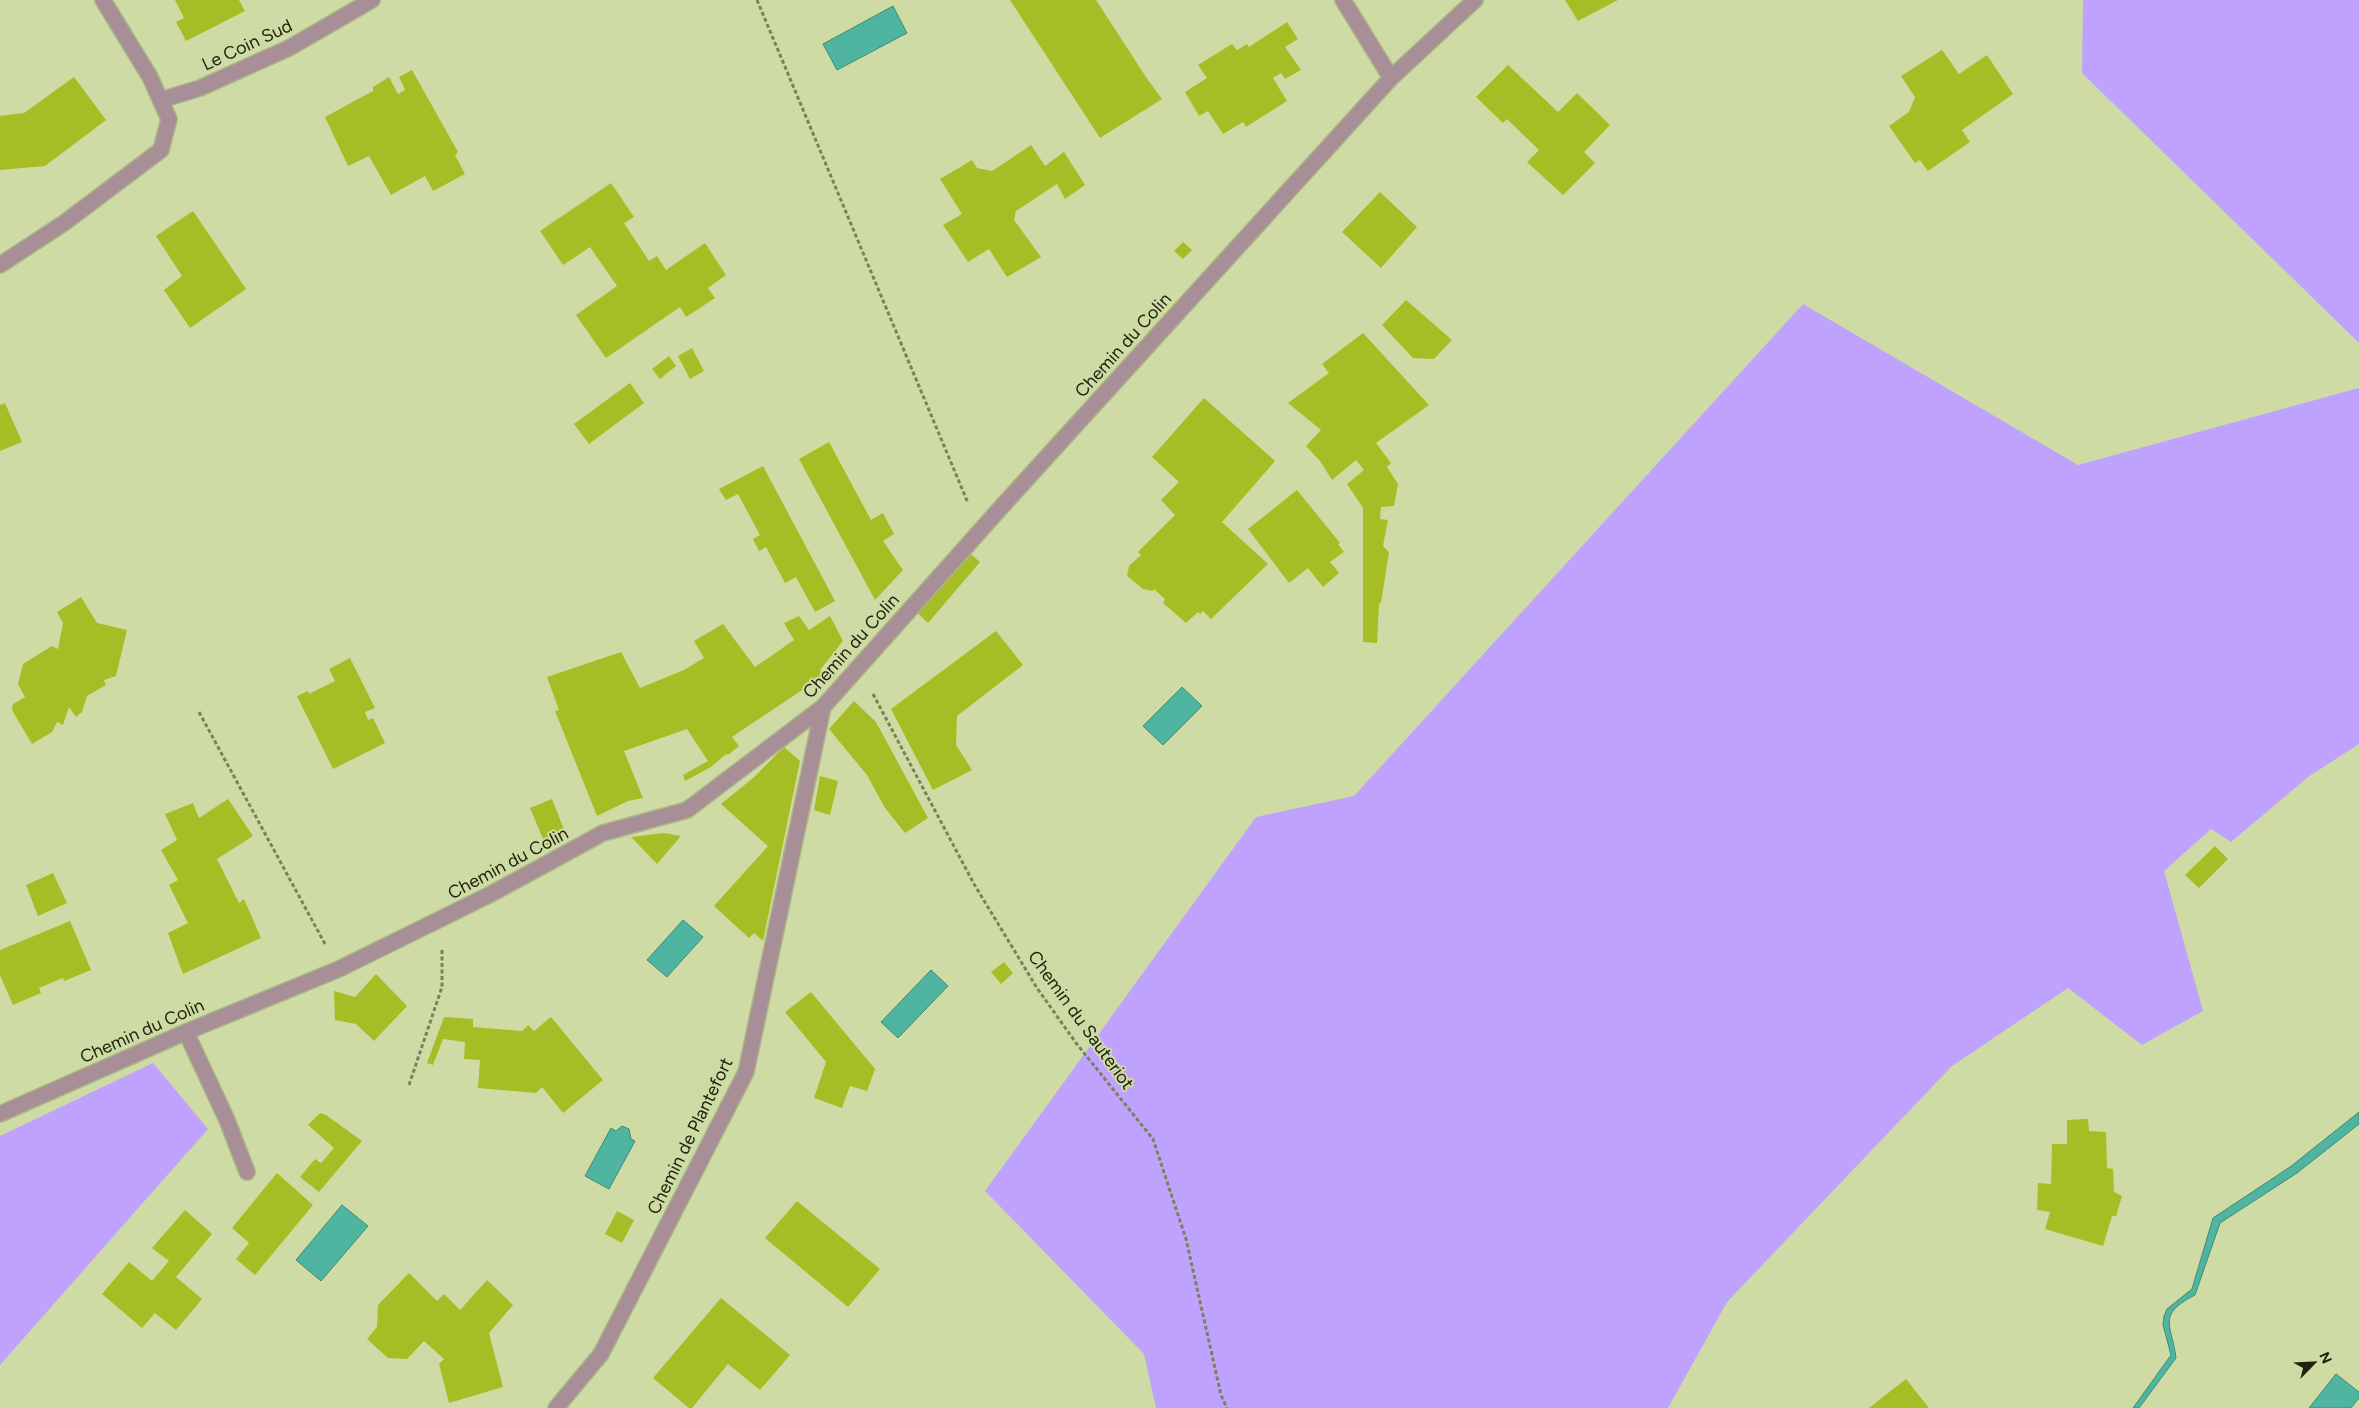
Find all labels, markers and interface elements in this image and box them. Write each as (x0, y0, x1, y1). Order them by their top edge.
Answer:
street label: Le Coin Sud (198, 14, 296, 76)
street label: Chemin du Colin (1070, 288, 1176, 402)
street label: Chemin du Colin (798, 589, 904, 703)
street label: Chemin du Colin (444, 822, 572, 904)
street label: Chemin du Sauteriot (1023, 946, 1139, 1094)
street label: Chemin du Colin (77, 994, 207, 1068)
street label: Chemin de Plantefort (642, 1054, 738, 1218)
north arrow (2289, 1338, 2339, 1388)
text: N (2315, 1350, 2335, 1366)

